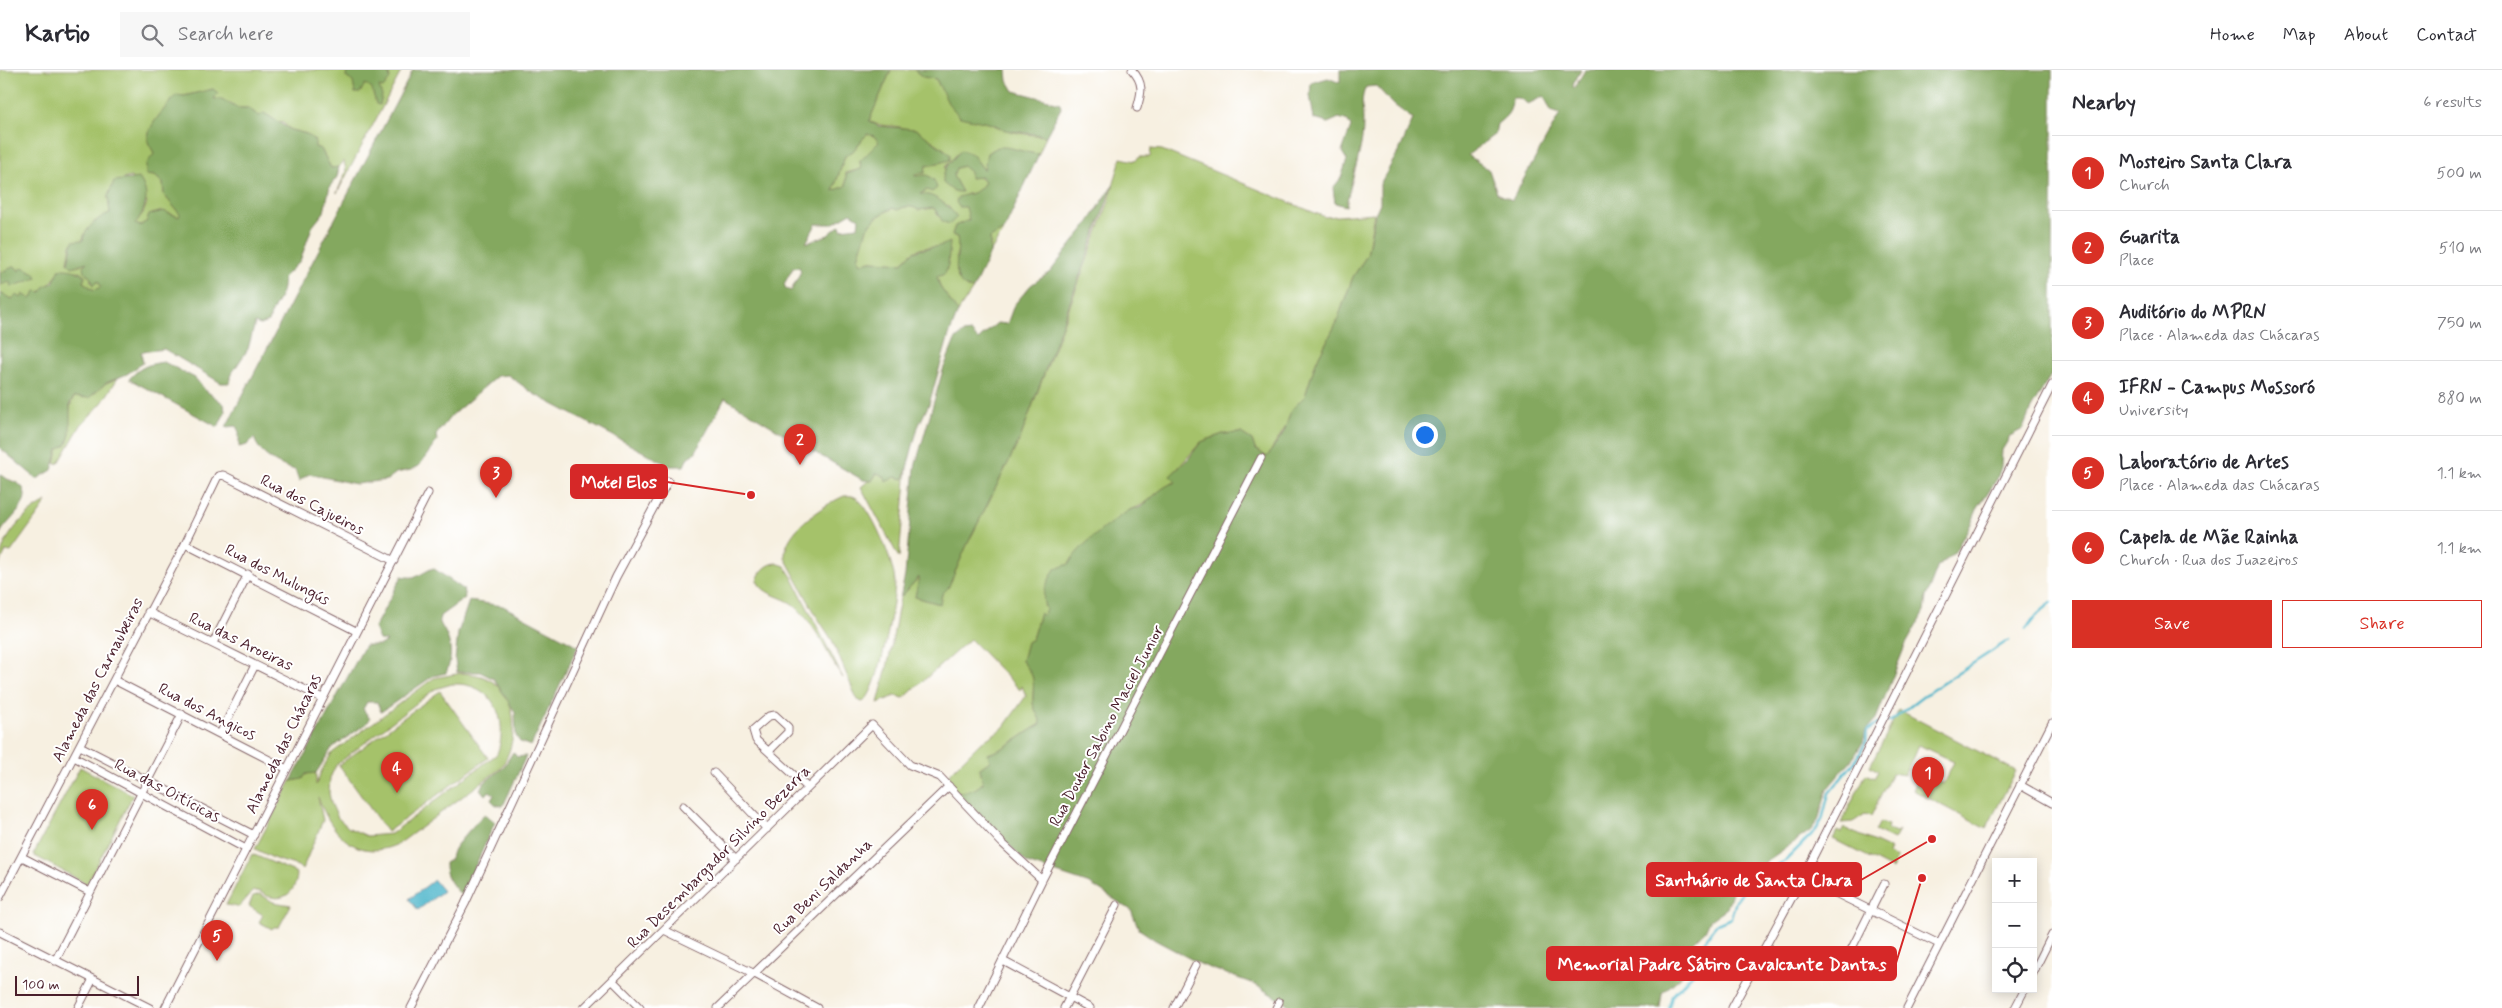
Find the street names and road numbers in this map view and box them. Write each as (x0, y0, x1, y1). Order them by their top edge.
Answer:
street label: Rua dos Cajueiros (257, 470, 367, 540)
street label: Rua dos Mulungús (220, 539, 333, 611)
street label: Alameda das Carnaubeiras (47, 594, 149, 766)
street label: Rua das Aroeiras (185, 608, 297, 676)
street label: Rua Doutor Sabino Maciel Junior (1045, 621, 1169, 830)
street label: Alameda das Chácaras (241, 671, 327, 817)
street label: Rua dos Angicos (154, 678, 260, 746)
street label: Rua das Oitícicas (110, 754, 224, 828)
street label: Rua Desembargador Silvino Bezerra (623, 761, 816, 954)
street label: Rua Beni Saldanha (769, 834, 877, 940)

